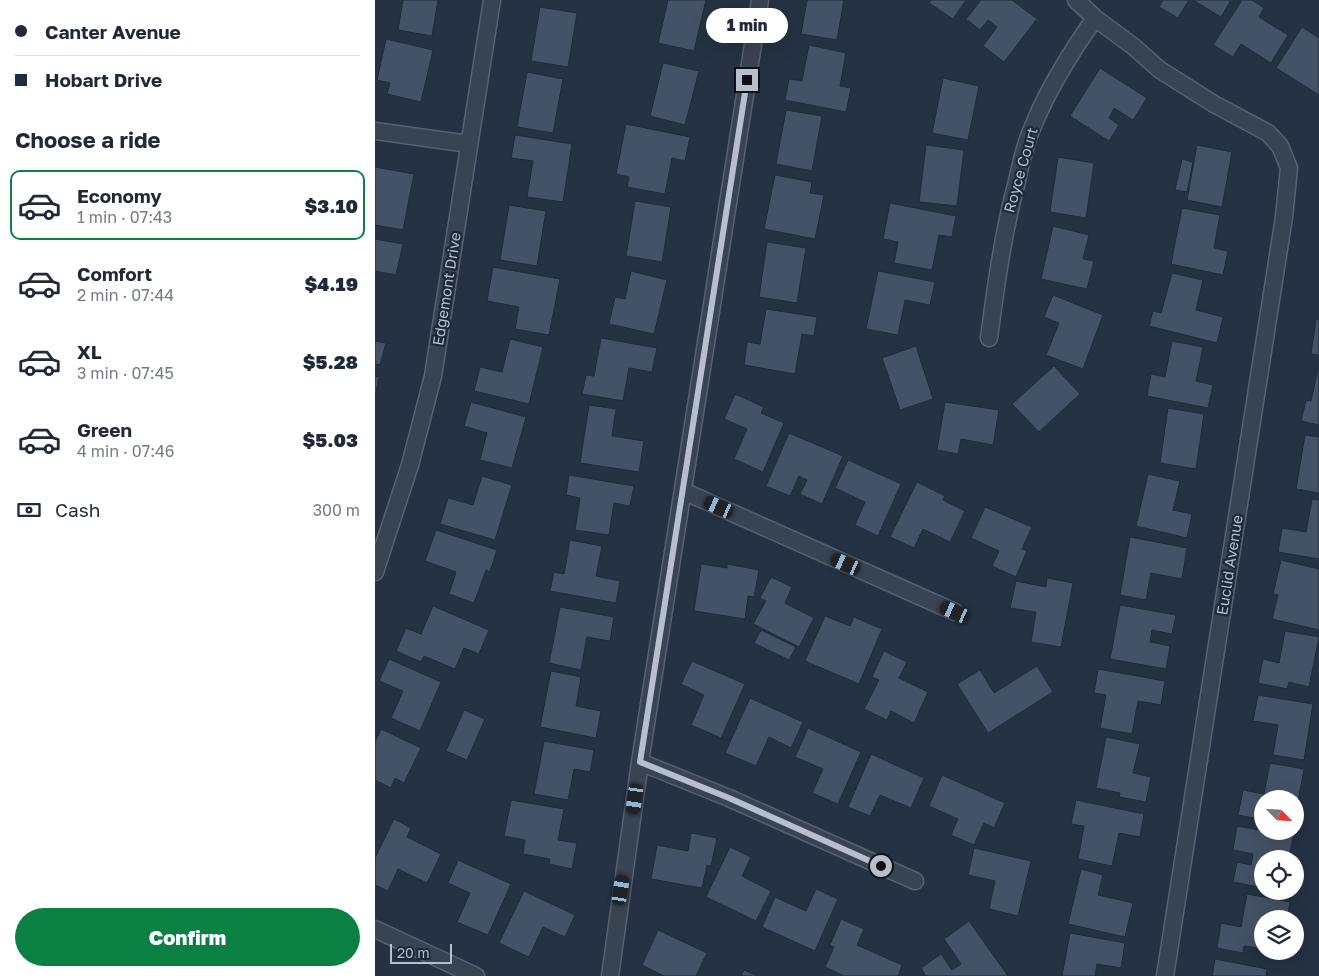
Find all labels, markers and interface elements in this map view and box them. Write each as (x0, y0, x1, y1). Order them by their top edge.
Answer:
callout: 1 min (706, 8, 788, 42)
text: 1 min (727, 15, 767, 35)
text: Canter Avenue (45, 20, 181, 43)
text: Hobart Drive (45, 68, 162, 91)
route end (736, 69, 758, 91)
street label: Royce Court (999, 125, 1041, 214)
text: Choose a ride (15, 126, 161, 153)
icon: car (17, 183, 62, 228)
text: Economy (77, 184, 162, 207)
text: $3.10 (304, 194, 358, 217)
text: 1 min · 07:43 (77, 207, 172, 227)
street label: Edgemont Drive (428, 231, 464, 347)
icon: car (17, 261, 62, 306)
text: Comfort (77, 262, 152, 285)
text: $4.19 (305, 272, 358, 295)
text: 2 min · 07:44 (77, 285, 174, 305)
icon: car (17, 339, 62, 384)
text: XL (77, 340, 102, 363)
text: $5.28 (303, 350, 358, 373)
text: 3 min · 07:45 (77, 363, 174, 383)
icon: car (17, 417, 62, 462)
text: Green (77, 418, 132, 441)
text: $5.03 (303, 428, 358, 451)
text: 4 min · 07:46 (77, 441, 175, 461)
car (702, 494, 735, 520)
icon: cash (15, 496, 43, 524)
text: Cash (55, 498, 100, 521)
text: 300 m (313, 500, 360, 520)
street label: Euclid Avenue (1212, 513, 1246, 616)
car (829, 551, 862, 577)
car (938, 599, 971, 625)
car (625, 783, 644, 815)
north arrow (1254, 790, 1304, 840)
map controls (1254, 790, 1304, 960)
button: locate (1254, 850, 1304, 900)
route start (870, 855, 892, 877)
car (611, 874, 630, 906)
button: Confirm (15, 908, 360, 966)
button: layers (1254, 910, 1304, 960)
scale bar (390, 941, 453, 964)
text: 20 m (397, 944, 430, 961)

